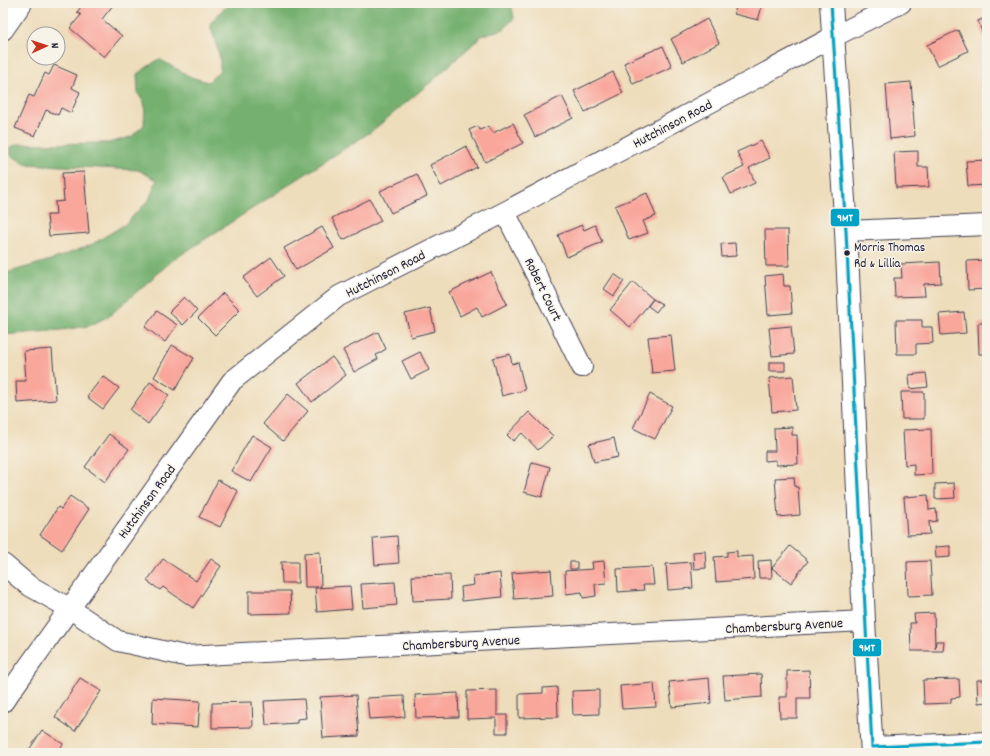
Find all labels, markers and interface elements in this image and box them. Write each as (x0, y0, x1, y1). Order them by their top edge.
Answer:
north arrow (26, 26, 66, 66)
text: N (46, 42, 62, 49)
street label: Hutchinson Road (630, 95, 716, 154)
line badge: 9MT (830, 208, 860, 227)
text: 9MT (837, 211, 854, 227)
place label: Morris Thomas Rd & Lillia (854, 239, 925, 274)
street label: Hutchinson Road (342, 246, 429, 304)
marker: Morris Thomas Rd & Lillia (842, 248, 852, 258)
street label: Robert Court (518, 255, 566, 325)
street label: Hutchinson Road (114, 461, 181, 543)
street label: Chambersburg Avenue (725, 614, 843, 640)
street label: Chambersburg Avenue (402, 631, 520, 657)
line badge: 9MT (852, 638, 882, 657)
text: 9MT (859, 641, 876, 657)

